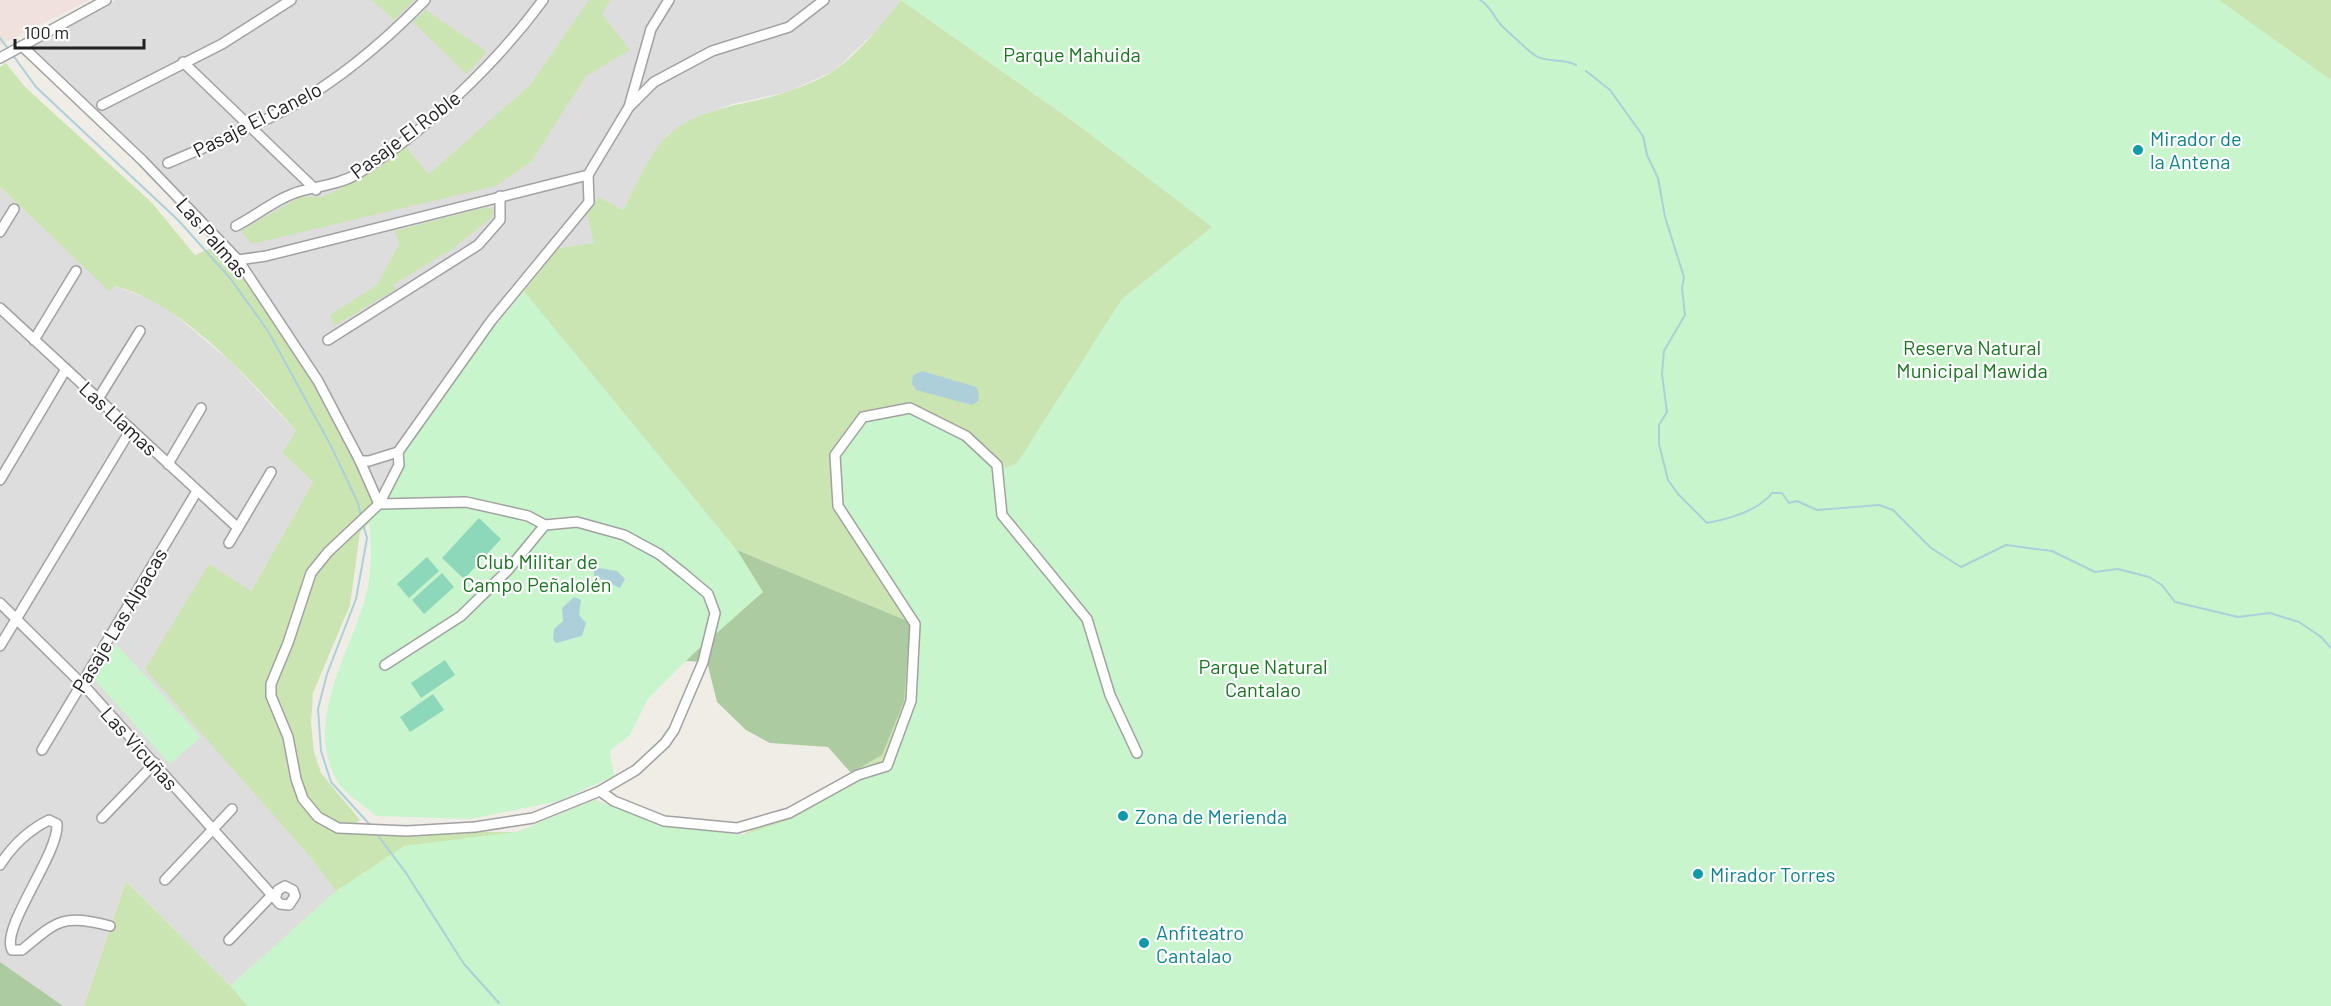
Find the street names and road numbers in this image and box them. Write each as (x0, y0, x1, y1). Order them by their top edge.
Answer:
street label: Pasaje El Canelo (189, 76, 325, 162)
street label: Pasaje El Roble (345, 85, 465, 183)
street label: Las Palmas (172, 192, 254, 282)
street label: Las Llamas (75, 376, 163, 460)
street label: Pasaje Las Alpacas (66, 543, 172, 697)
street label: Las Vicuñas (96, 701, 184, 795)

